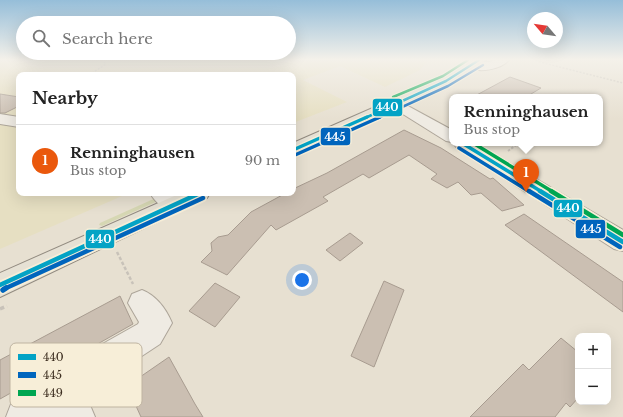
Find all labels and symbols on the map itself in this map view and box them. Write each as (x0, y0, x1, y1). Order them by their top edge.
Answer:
north arrow (527, 12, 563, 48)
line badge: 440 (372, 98, 403, 117)
text: 440 (376, 100, 398, 114)
line badge: 445 (320, 127, 351, 146)
text: 445 (324, 130, 346, 144)
pin: 1 (513, 159, 539, 192)
line badge: 440 (553, 199, 583, 218)
text: 440 (557, 201, 579, 215)
line badge: 445 (575, 219, 606, 239)
text: 445 (580, 222, 602, 236)
line badge: 440 (85, 229, 115, 249)
text: 440 (89, 232, 111, 246)
your location (292, 270, 312, 290)
legend (10, 343, 142, 407)
text: 440 (43, 350, 64, 364)
text: 445 (43, 368, 62, 382)
text: 449 (43, 386, 63, 400)

